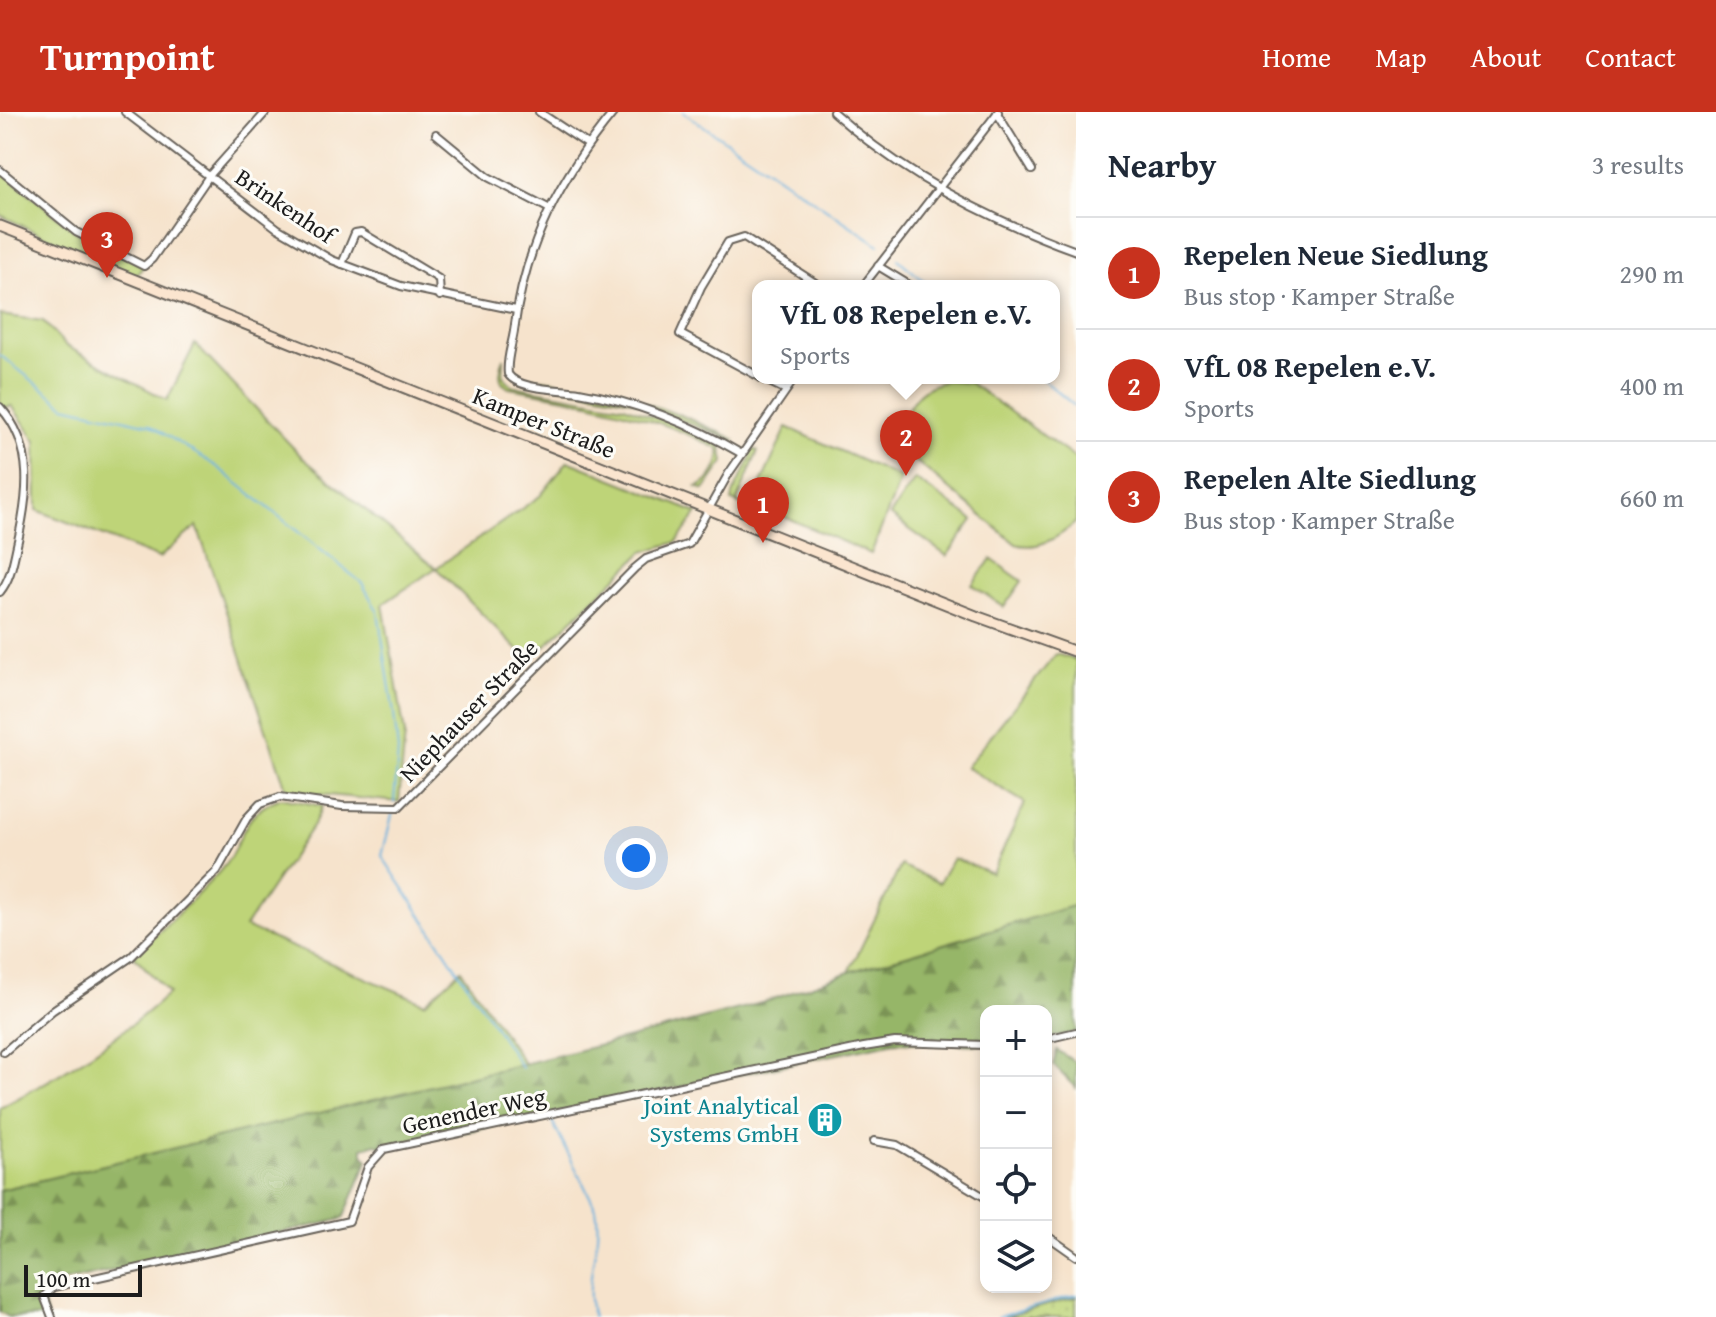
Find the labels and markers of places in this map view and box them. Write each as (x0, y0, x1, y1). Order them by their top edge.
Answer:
pin: 3 (81, 212, 133, 278)
pin: 2 (880, 410, 932, 476)
pin: 1 (737, 477, 789, 543)
place label: Joint Analytical Systems GmbH (640, 1088, 799, 1151)
building icon: Joint Analytical Systems GmbH (806, 1101, 844, 1139)

